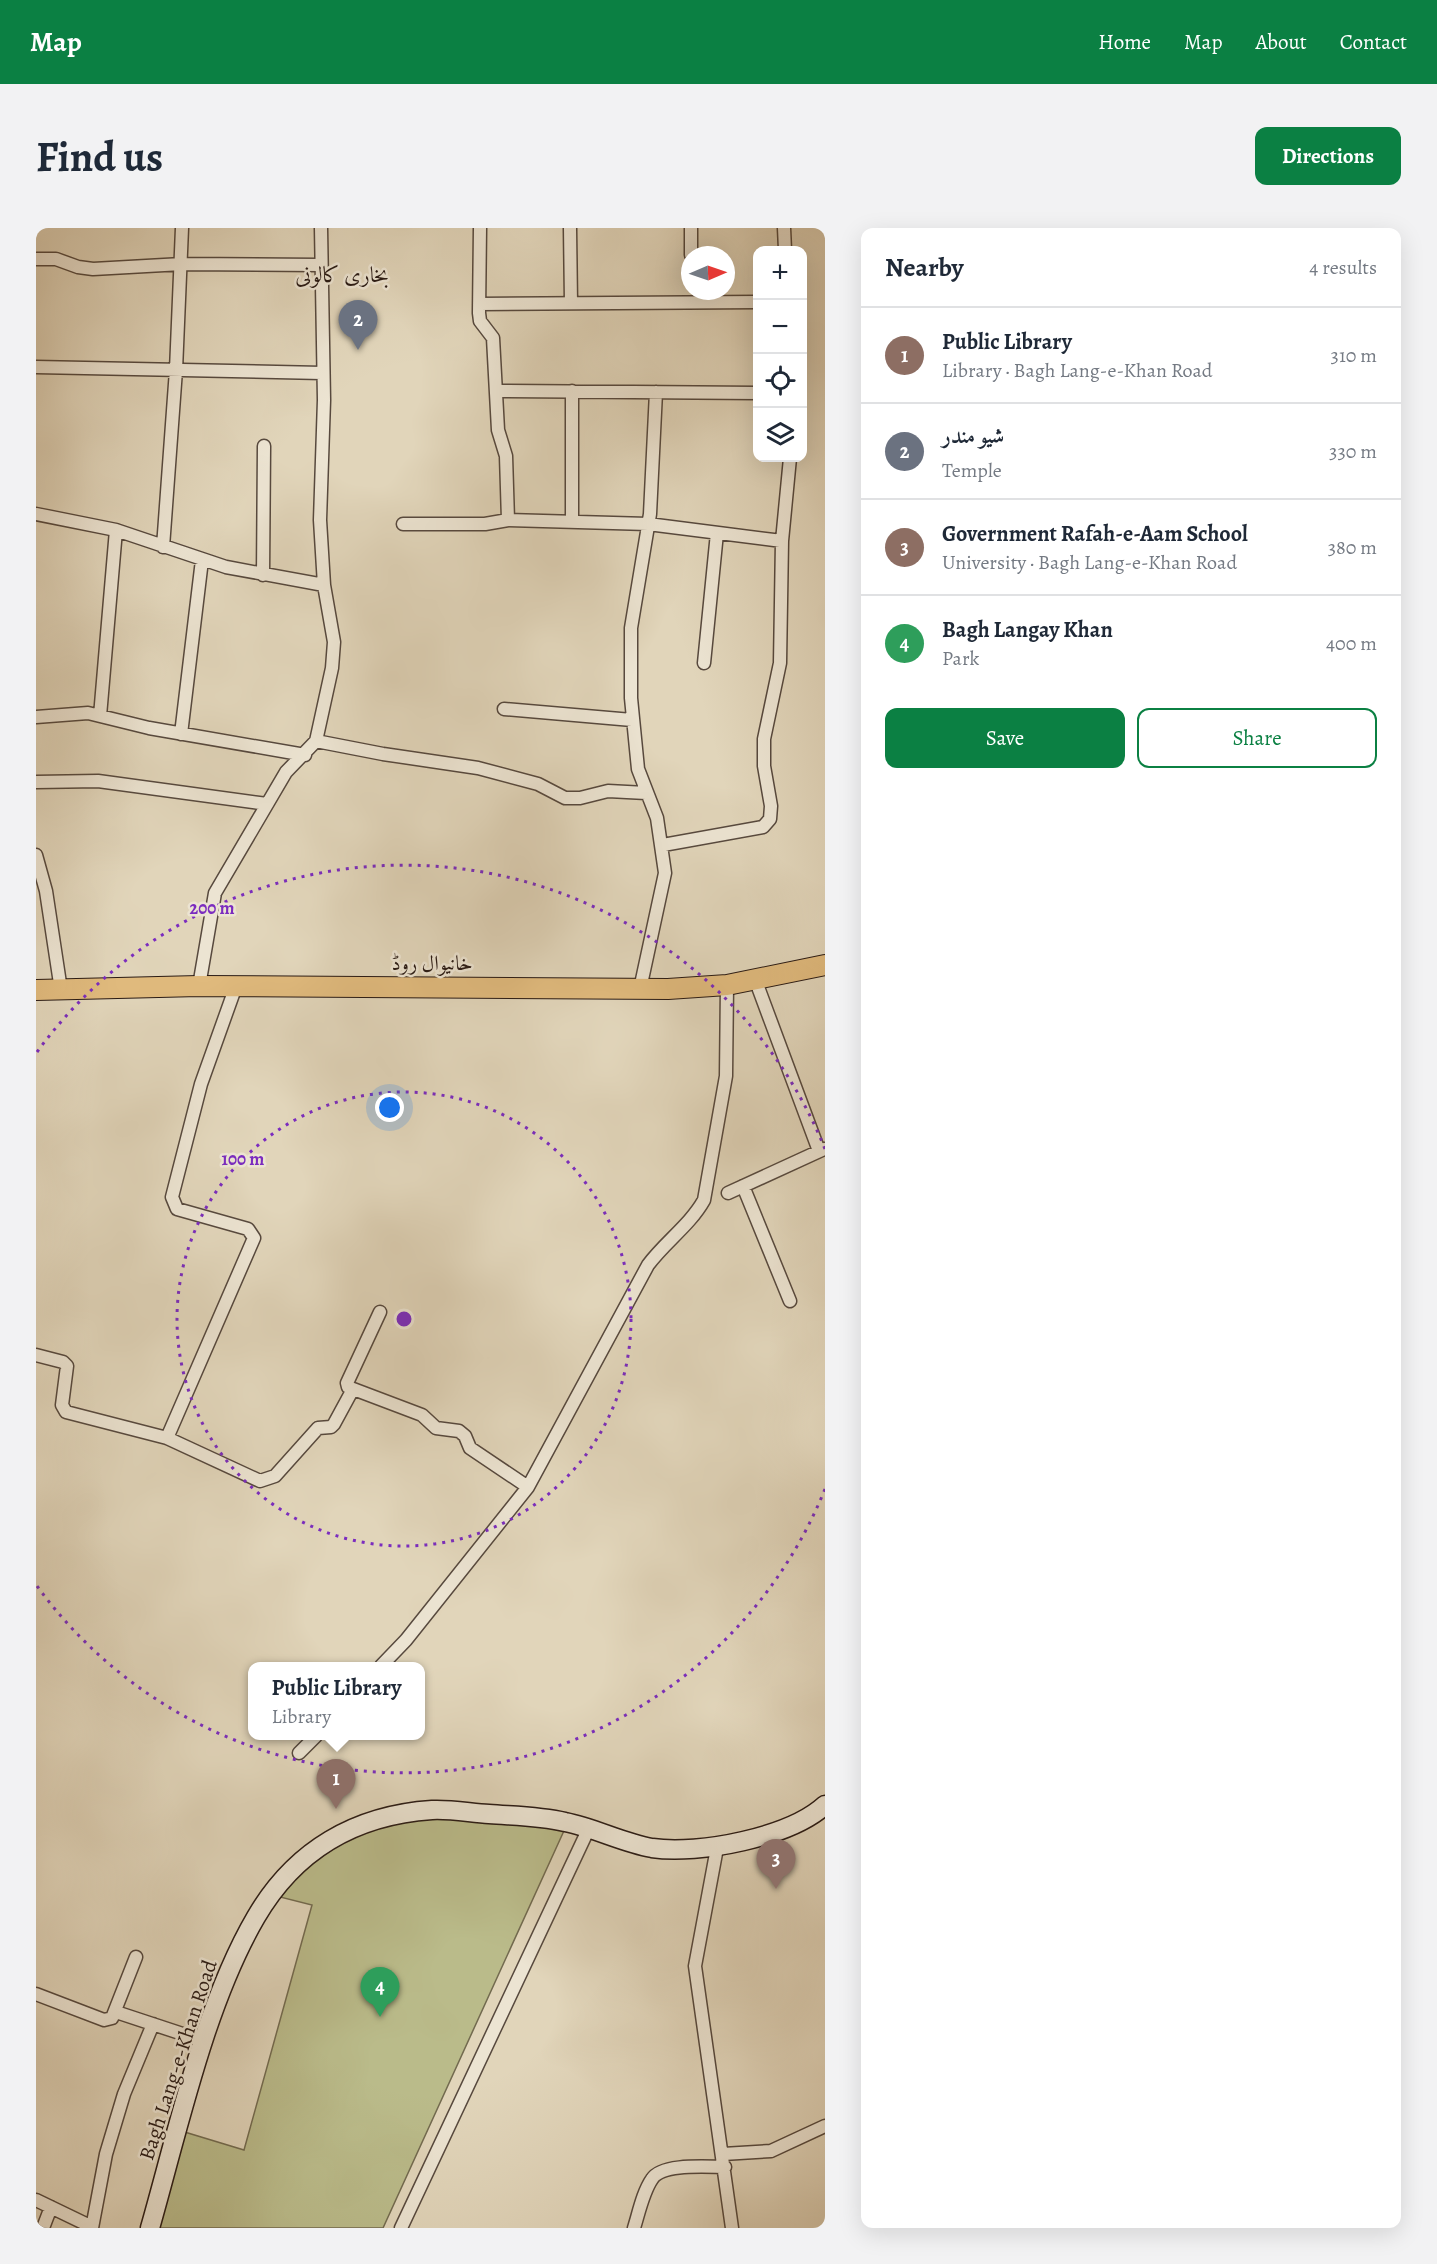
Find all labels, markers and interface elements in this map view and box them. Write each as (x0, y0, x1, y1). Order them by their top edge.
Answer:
text: Map (30, 23, 82, 61)
text: Home (1098, 28, 1151, 56)
text: Map (1184, 28, 1222, 56)
text: About (1255, 28, 1307, 56)
text: Contact (1340, 28, 1407, 56)
button: Directions (1255, 127, 1401, 185)
text: Find us (36, 128, 163, 185)
north arrow (681, 246, 735, 300)
map controls (753, 246, 807, 462)
button: + (753, 246, 807, 300)
text: Nearby (885, 250, 964, 285)
text: 4 results (1309, 254, 1377, 281)
district label: بخاری کالونی (295, 260, 389, 290)
pin: 2 (338, 300, 378, 350)
button: − (753, 300, 807, 354)
text: Public Library (942, 327, 1072, 357)
text: 1 (901, 342, 908, 369)
text: 310 m (1331, 342, 1377, 369)
button: locate (753, 354, 807, 408)
text: Library · Bagh Lang-e-Khan Road (942, 357, 1213, 384)
button: layers (753, 408, 807, 462)
text: شیو مندر (942, 421, 1004, 451)
text: 2 (900, 438, 909, 465)
text: 330 m (1329, 438, 1377, 465)
text: Temple (942, 457, 1002, 484)
text: Government Rafah-e-Aam School (942, 519, 1248, 549)
text: 3 (900, 534, 909, 561)
text: 380 m (1328, 534, 1377, 561)
text: University · Bagh Lang-e-Khan Road (942, 549, 1237, 576)
text: Bagh Langay Khan (942, 615, 1113, 645)
text: 4 (900, 630, 909, 657)
text: 400 m (1326, 630, 1377, 657)
text: Park (942, 645, 980, 672)
button: Save (885, 708, 1125, 768)
button: Share (1137, 708, 1377, 768)
text: 200 m (189, 896, 235, 920)
street label: خانیوال روڈ (391, 949, 473, 977)
your location (375, 1093, 404, 1122)
text: 100 m (222, 1147, 264, 1171)
centre of rings (394, 1309, 414, 1329)
popup (248, 1662, 425, 1740)
text: Public Library (272, 1673, 401, 1703)
text: Library (272, 1703, 331, 1730)
pin: 1 (316, 1760, 356, 1809)
pin: 3 (756, 1840, 796, 1889)
street label: Bagh Lang-e-Khan Road (132, 1956, 224, 2164)
pin: 4 (360, 1968, 400, 2017)

